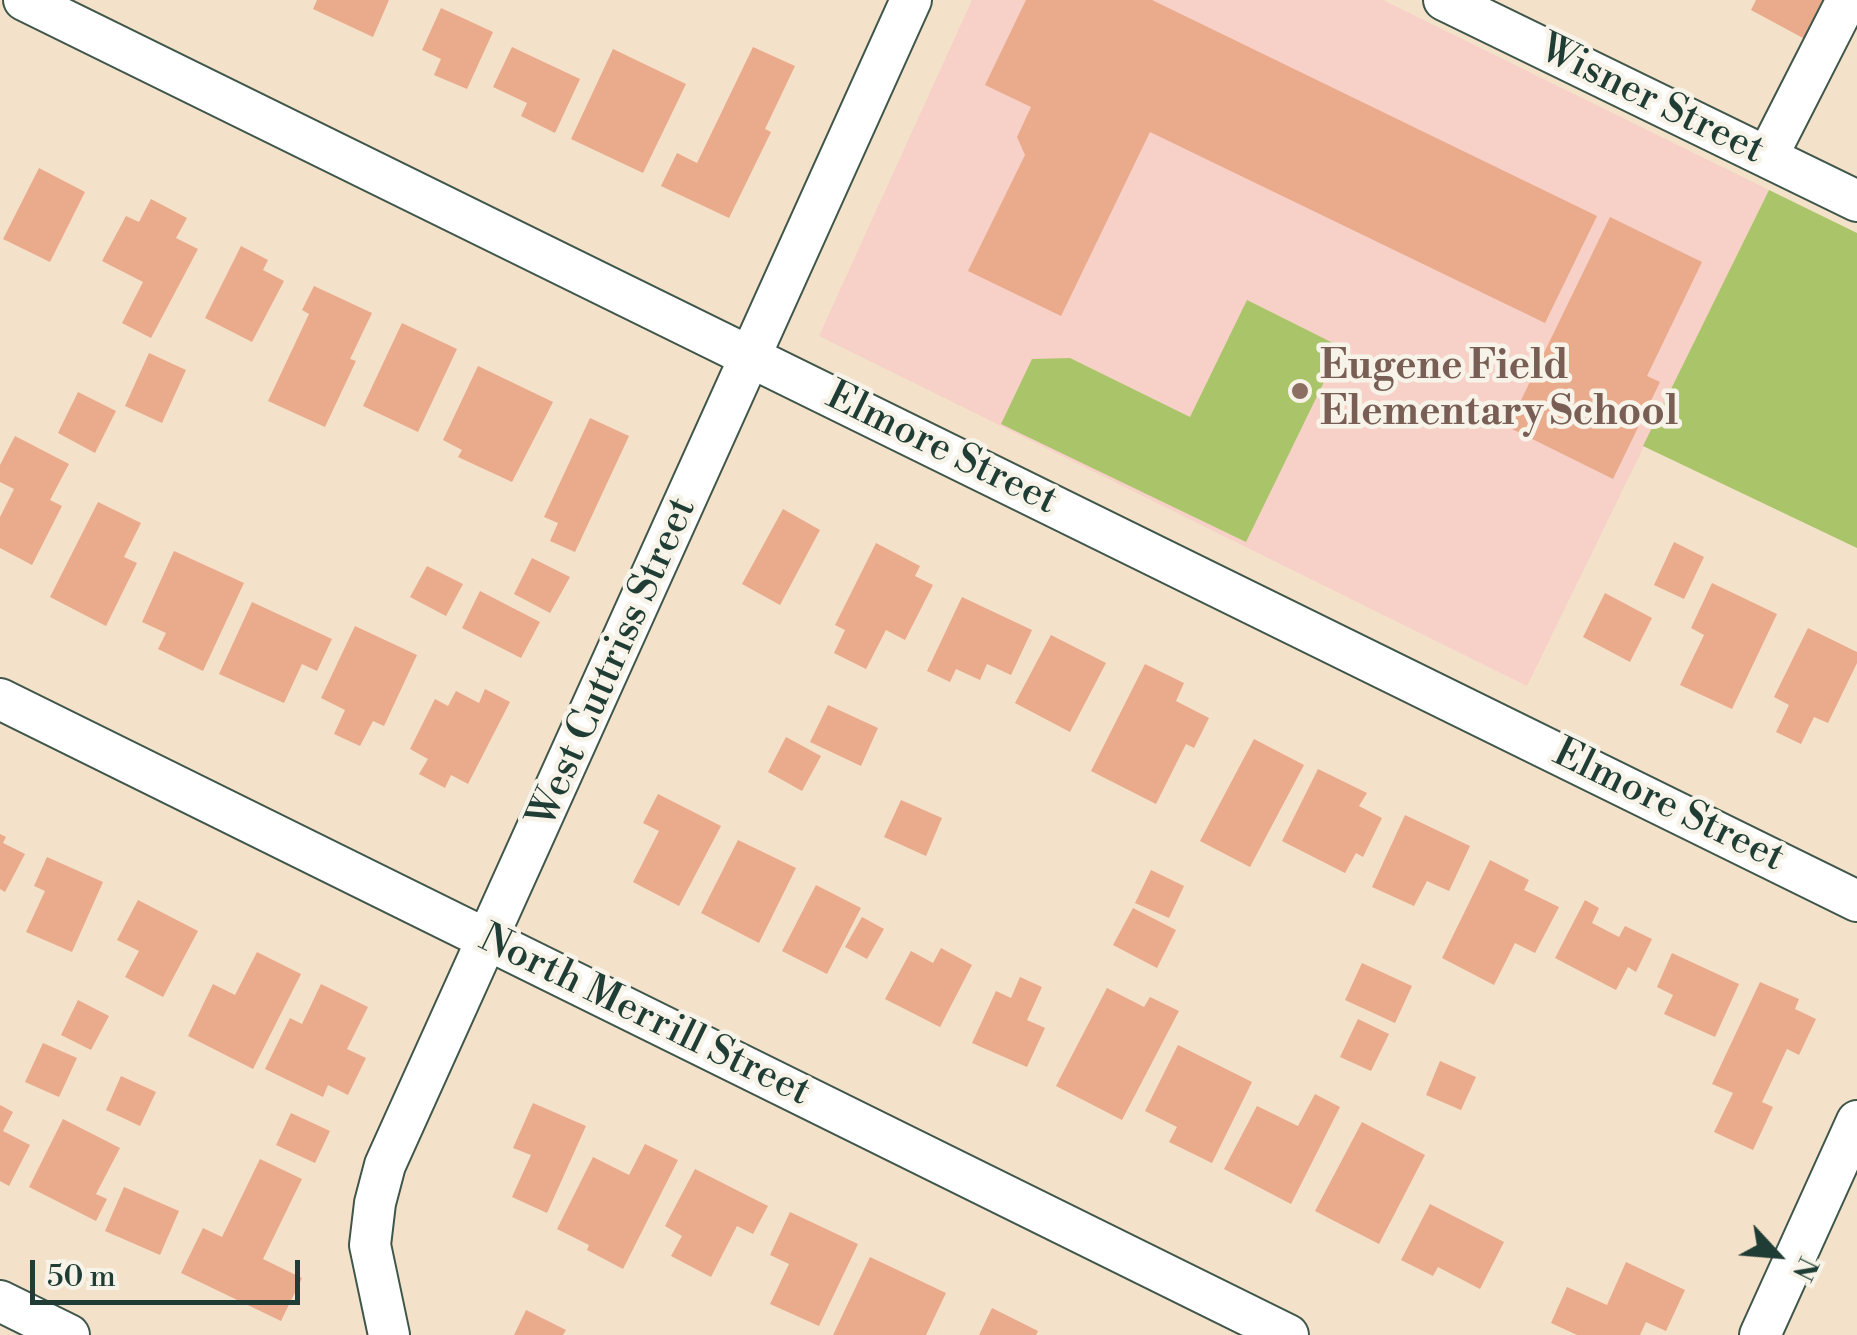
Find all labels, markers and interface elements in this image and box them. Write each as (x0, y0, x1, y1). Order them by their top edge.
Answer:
street label: Wisner Street (1531, 26, 1771, 176)
place label: Eugene Field Elementary School (1320, 344, 1678, 438)
street label: Elmore Street (818, 373, 1064, 527)
marker: Eugene Field Elementary School (1289, 380, 1311, 402)
street label: West Cuttriss Street (520, 491, 708, 835)
street label: Elmore Street (1545, 730, 1791, 884)
street label: North Merrill Street (471, 916, 817, 1118)
north arrow (1727, 1205, 1827, 1305)
scale bar (35, 1240, 305, 1302)
text: N (1784, 1251, 1825, 1286)
text: 50 m (47, 1258, 116, 1296)

